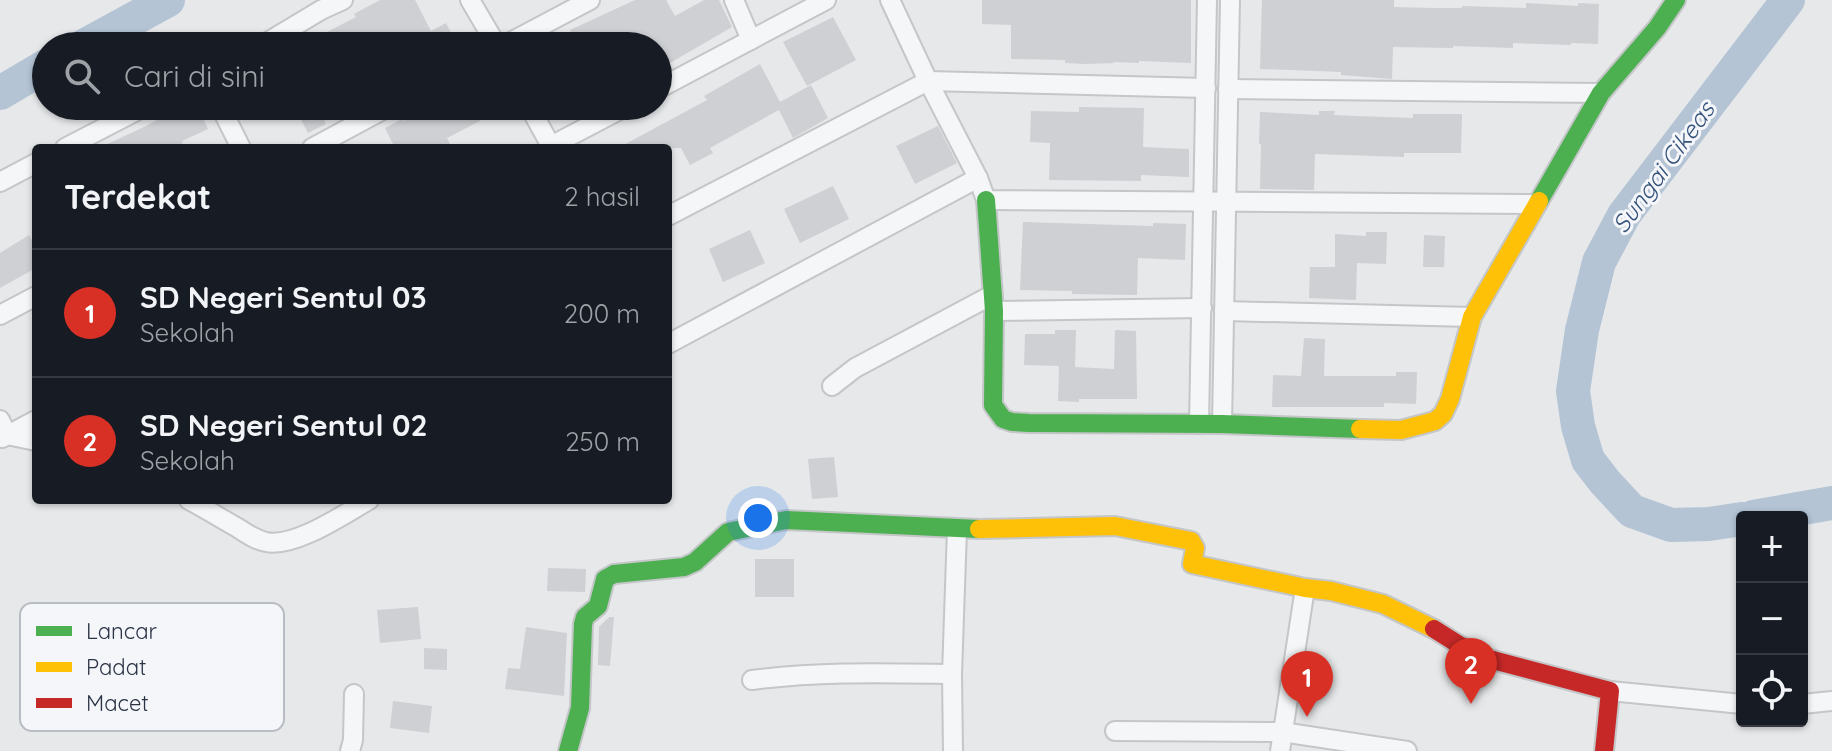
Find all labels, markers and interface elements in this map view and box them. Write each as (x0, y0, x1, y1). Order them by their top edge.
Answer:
search box (32, 32, 672, 120)
icon: search (60, 54, 104, 98)
text: Cari di sini (124, 57, 265, 95)
water label: Sungai Cikeas (1605, 94, 1722, 238)
text: Terdekat (64, 175, 211, 218)
text: 2 hasil (564, 180, 640, 213)
text: SD Negeri Sentul 03 (140, 278, 427, 316)
text: 1 (85, 297, 95, 330)
text: 200 m (564, 297, 640, 330)
text: Sekolah (140, 316, 235, 349)
text: SD Negeri Sentul 02 (140, 406, 427, 444)
text: 2 (83, 425, 97, 458)
text: 250 m (565, 425, 640, 458)
text: Sekolah (140, 444, 235, 477)
your location (738, 498, 778, 538)
map controls (1736, 511, 1808, 727)
button: + (1736, 511, 1808, 583)
button: − (1736, 583, 1808, 655)
legend (20, 603, 284, 731)
text: Lancar (86, 617, 157, 645)
pin: 2 (1445, 638, 1497, 704)
pin: 1 (1281, 651, 1333, 717)
text: Padat (86, 653, 146, 681)
button: locate (1736, 655, 1808, 727)
text: Macet (86, 689, 149, 717)

